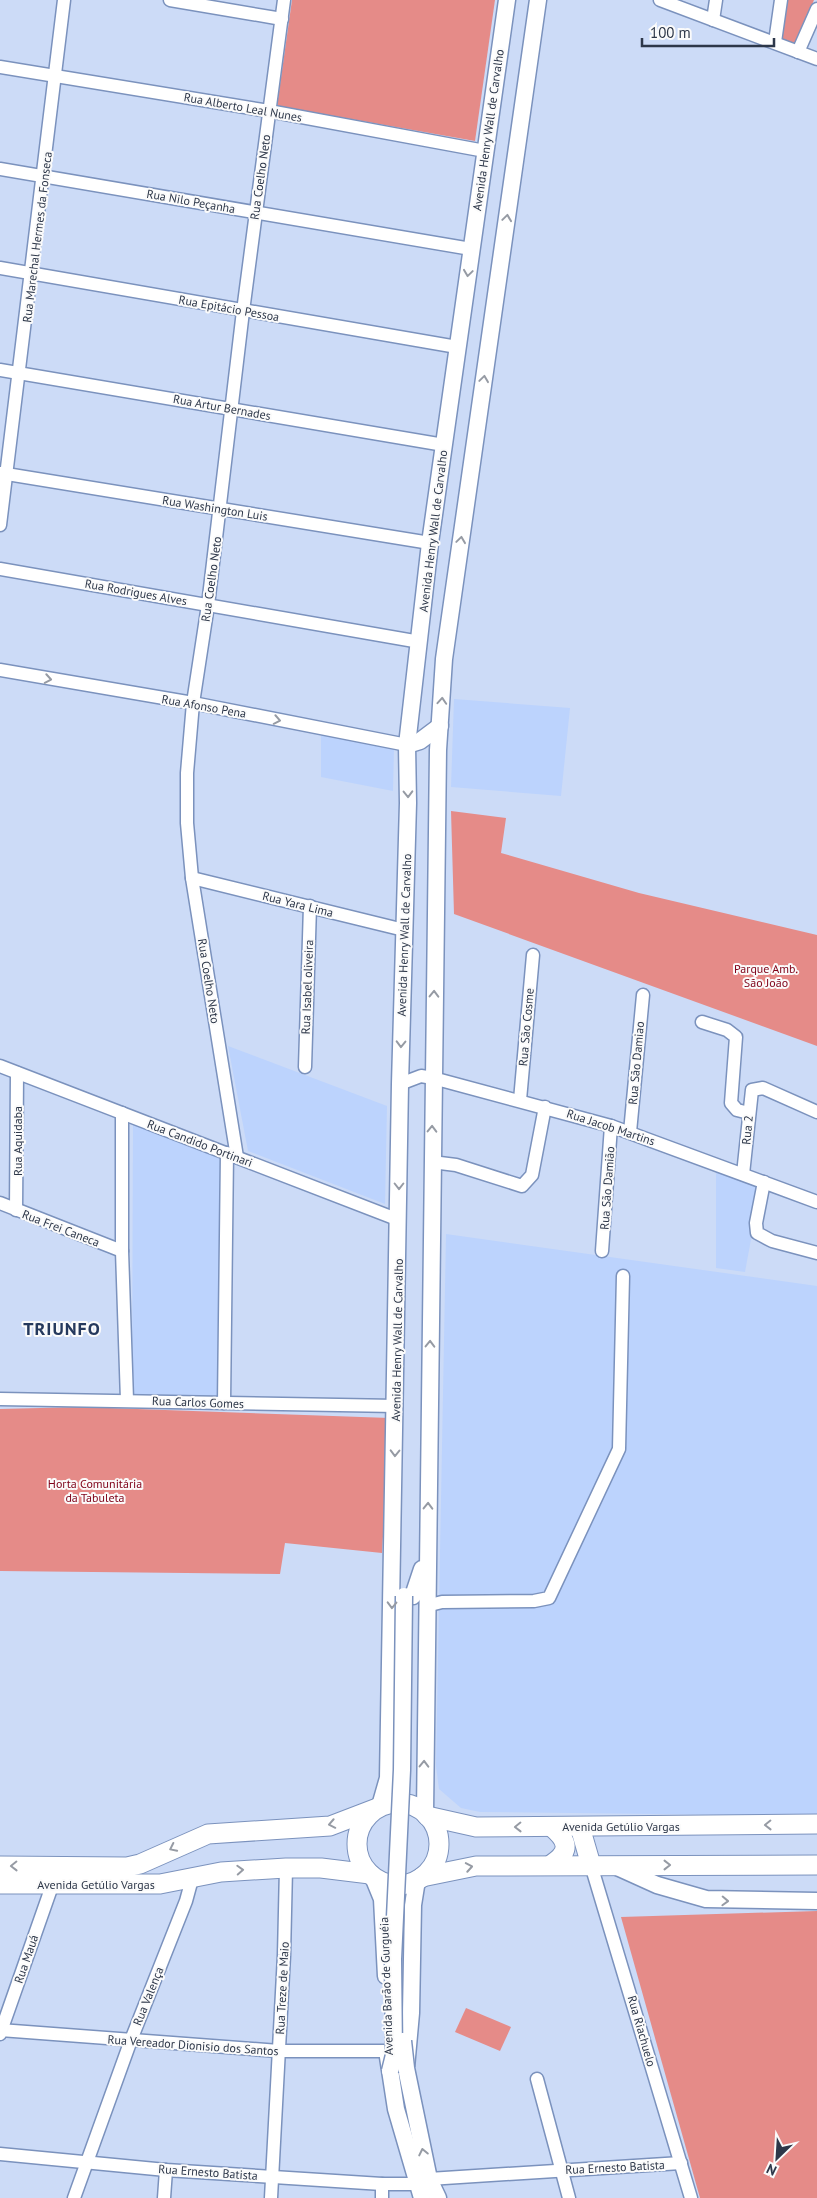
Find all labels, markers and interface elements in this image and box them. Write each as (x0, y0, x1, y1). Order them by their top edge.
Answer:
scale bar (642, 15, 774, 47)
text: 100 m (650, 23, 691, 42)
street label: Avenida Henry Wall de Carvalho (469, 48, 507, 212)
street label: Rua Alberto Leal Nunes (183, 89, 303, 125)
street label: Rua Coelho Neto (247, 133, 273, 221)
street label: Rua Marechal Hermes da Fonseca (19, 151, 55, 323)
street label: Rua Nilo Peçanha (145, 186, 237, 216)
one-way arrow (501, 214, 512, 222)
one-way arrow (463, 270, 474, 278)
street label: Rua Epitácio Pessoa (178, 292, 281, 324)
one-way arrow (478, 375, 489, 383)
street label: Rua Artur Bernades (172, 391, 272, 423)
street label: Avenida Henry Wall de Carvalho (416, 449, 450, 613)
street label: Rua Washington Luis (161, 492, 269, 524)
street label: Rua Coelho Neto (198, 535, 224, 623)
one-way arrow (456, 536, 466, 544)
street label: Rua Rodrigues Alves (84, 576, 188, 608)
one-way arrow (44, 673, 52, 683)
street label: Rua Afonso Pena (161, 691, 247, 721)
one-way arrow (436, 697, 447, 705)
one-way arrow (272, 714, 281, 724)
one-way arrow (403, 790, 413, 798)
street label: Avenida Henry Wall de Carvalho (394, 853, 414, 1017)
street label: Rua Yara Lima (261, 888, 335, 920)
street label: Rua Coelho Neto (195, 937, 223, 1025)
street label: Rua Isabel oliveira (298, 939, 316, 1035)
park label: Parque Amb. São João (734, 961, 798, 990)
street label: Rua São Cosme (515, 987, 537, 1067)
one-way arrow (429, 990, 439, 998)
street label: Rua São Damiao (625, 1021, 647, 1105)
one-way arrow (396, 1040, 406, 1048)
street label: Rua Aquidaba (10, 1106, 25, 1176)
street label: Rua Jacob Martins (565, 1106, 657, 1148)
street label: Rua 2 (738, 1115, 756, 1145)
street label: Rua Candido Portinari (145, 1116, 255, 1170)
one-way arrow (427, 1124, 438, 1132)
street label: Rua São Damião (597, 1146, 617, 1230)
one-way arrow (394, 1182, 404, 1190)
street label: Rua Frei Caneca (20, 1206, 102, 1250)
street label: Avenida Henry Wall de Carvalho (388, 1258, 406, 1422)
district label: TRIUNFO (23, 1317, 101, 1340)
one-way arrow (425, 1339, 435, 1347)
street label: Rua Carlos Gomes (152, 1393, 244, 1411)
one-way arrow (390, 1450, 400, 1457)
park label: Horta Comunitária da Tabuleta (48, 1476, 142, 1505)
one-way arrow (423, 1502, 433, 1510)
one-way arrow (387, 1602, 397, 1609)
one-way arrow (419, 1760, 429, 1768)
one-way arrow (327, 1819, 336, 1829)
street label: Avenida Getúlio Vargas (562, 1819, 680, 1834)
one-way arrow (764, 1820, 772, 1830)
one-way arrow (514, 1822, 522, 1832)
one-way arrow (169, 1842, 178, 1852)
one-way arrow (663, 1860, 671, 1870)
one-way arrow (10, 1861, 18, 1871)
one-way arrow (465, 1863, 474, 1873)
one-way arrow (236, 1865, 244, 1875)
street label: Avenida Getúlio Vargas (37, 1877, 155, 1892)
one-way arrow (721, 1896, 729, 1906)
street label: Avenida Barão de Gurguéia (376, 1917, 396, 2055)
street label: Rua Mauá (11, 1933, 41, 1985)
street label: Rua Treze de Maio (272, 1941, 292, 2035)
street label: Rua Valença (129, 1964, 167, 2028)
street label: Rua Riachuelo (625, 1994, 659, 2068)
street label: Rua Vereador Dionisio dos Santos (107, 2032, 279, 2058)
north arrow (752, 2133, 802, 2183)
one-way arrow (419, 2147, 429, 2156)
street label: Rua Ernesto Batista (565, 2157, 665, 2177)
text: N (764, 2160, 779, 2180)
street label: Rua Ernesto Batista (158, 2161, 258, 2183)

